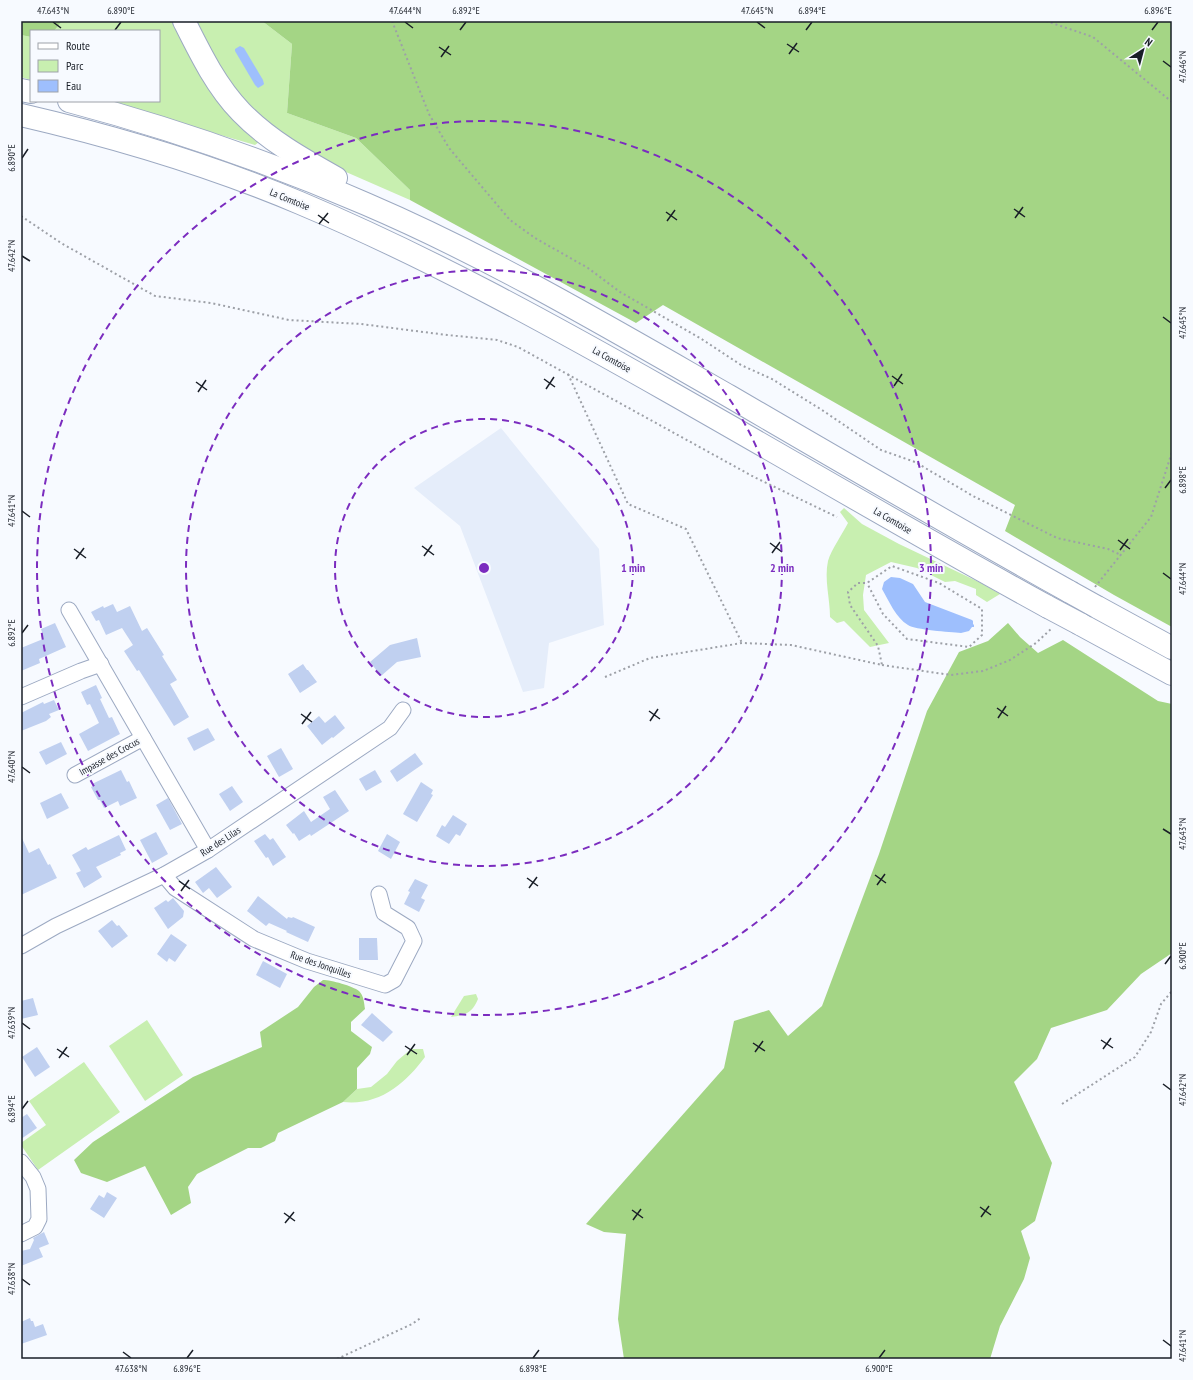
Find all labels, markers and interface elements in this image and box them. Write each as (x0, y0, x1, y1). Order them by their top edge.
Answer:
text: 47.643°N (37, 4, 69, 17)
text: 6.890°E (107, 4, 135, 17)
text: 47.644°N (389, 4, 421, 17)
text: 6.892°E (452, 4, 480, 17)
text: 47.645°N (741, 4, 773, 17)
text: 6.894°E (798, 4, 826, 17)
text: 6.896°E (1144, 4, 1172, 17)
legend (30, 30, 160, 102)
north arrow (1123, 30, 1163, 70)
text: N (1142, 34, 1155, 49)
text: Route (66, 38, 90, 53)
text: 47.646°N (1176, 51, 1189, 83)
text: Parc (66, 58, 84, 73)
text: Eau (66, 78, 81, 93)
text: 6.890°E (5, 144, 18, 172)
street label: La Comtoise (268, 186, 312, 213)
text: 47.642°N (5, 240, 18, 272)
text: 47.645°N (1176, 307, 1189, 339)
street label: La Comtoise (590, 344, 633, 375)
text: 6.898°E (1176, 466, 1189, 494)
text: 47.641°N (5, 495, 18, 527)
street label: La Comtoise (871, 504, 914, 537)
text: 1 min (621, 560, 645, 575)
text: 2 min (770, 560, 794, 575)
text: 3 min (919, 560, 943, 575)
centre of rings (477, 561, 491, 575)
text: 47.644°N (1176, 563, 1189, 595)
text: 6.892°E (5, 619, 18, 647)
street label: Impasse des Crocus (77, 734, 142, 778)
text: 47.640°N (5, 751, 18, 783)
text: 47.643°N (1176, 818, 1189, 850)
street label: Rue des Lilas (198, 823, 243, 859)
text: 6.900°E (1176, 942, 1189, 970)
street label: Rue des Jonquilles (289, 948, 354, 981)
text: 47.639°N (5, 1007, 18, 1039)
text: 47.642°N (1176, 1074, 1189, 1106)
text: 6.894°E (5, 1095, 18, 1123)
text: 47.638°N (5, 1263, 18, 1295)
text: 47.641°N (1176, 1330, 1189, 1362)
text: 47.638°N (115, 1362, 147, 1375)
text: 6.896°E (173, 1362, 201, 1375)
text: 6.898°E (519, 1362, 547, 1375)
text: 6.900°E (865, 1362, 893, 1375)

